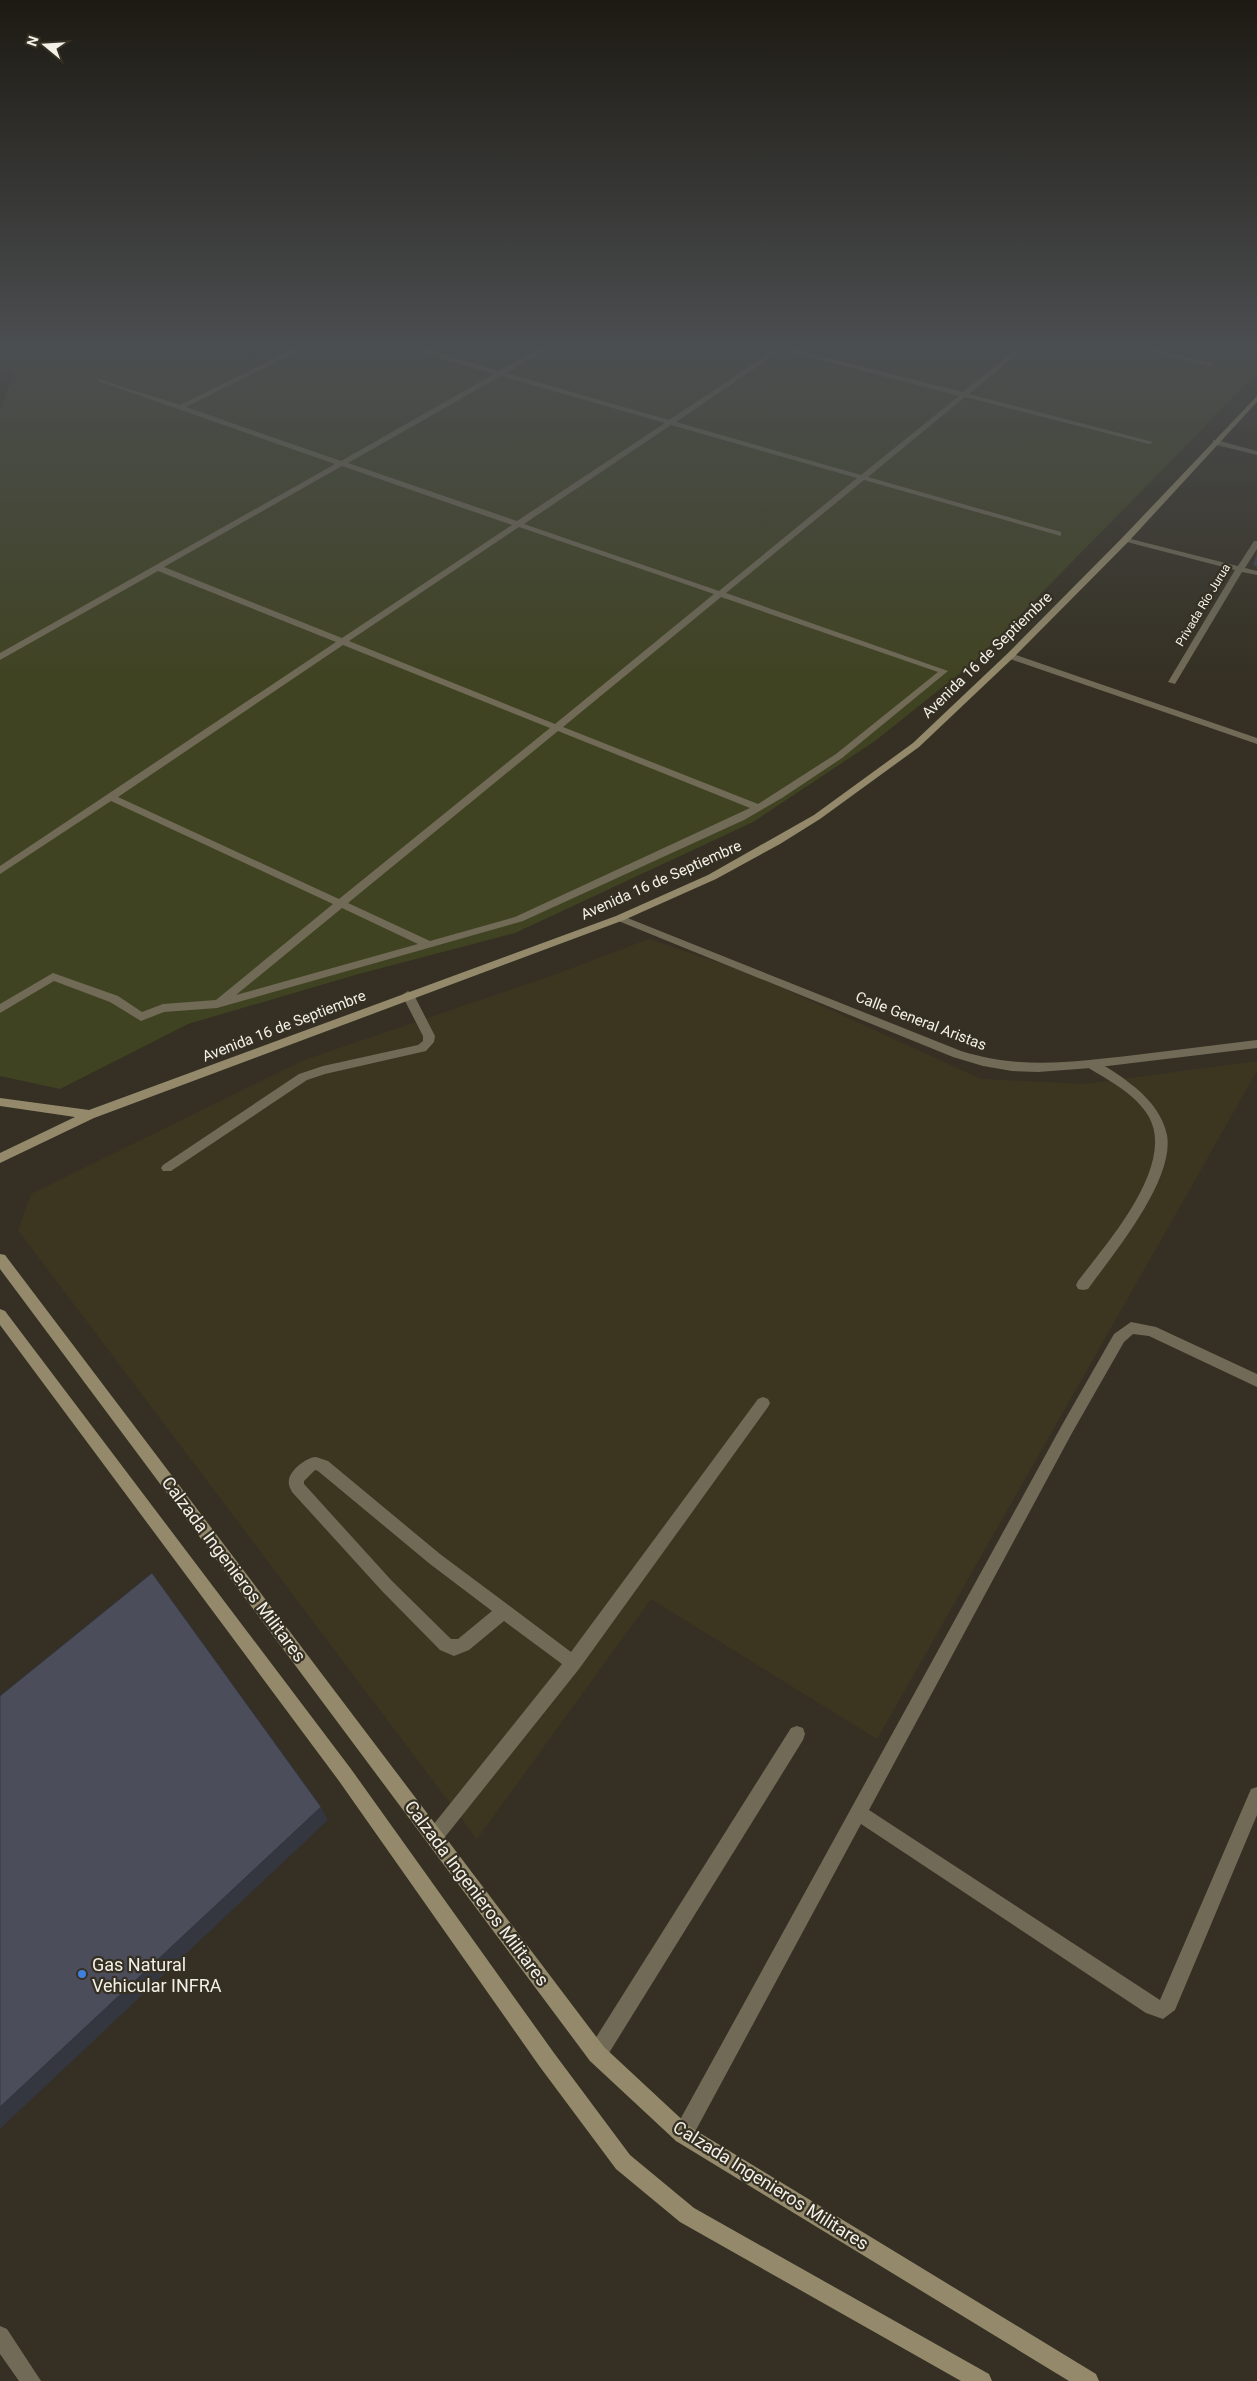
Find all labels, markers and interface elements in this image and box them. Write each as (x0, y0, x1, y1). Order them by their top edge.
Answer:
north arrow (20, 20, 70, 70)
text: N (23, 34, 42, 48)
street label: Privada Río Jurua (1173, 561, 1233, 649)
street label: Avenida 16 de Septiembre (918, 588, 1056, 722)
street label: Avenida 16 de Septiembre (578, 836, 744, 924)
street label: Avenida 16 de Septiembre (200, 986, 368, 1066)
street label: Calle General Aristas (853, 988, 989, 1054)
street label: Calzada Ingenieros Militares (157, 1472, 311, 1666)
street label: Calzada Ingenieros Militares (400, 1796, 554, 1990)
place label: Gas Natural Vehicular INFRA (92, 1954, 222, 1996)
marker: Gas Natural Vehicular INFRA (76, 1968, 88, 1980)
street label: Calzada Ingenieros Militares (669, 2116, 873, 2254)

